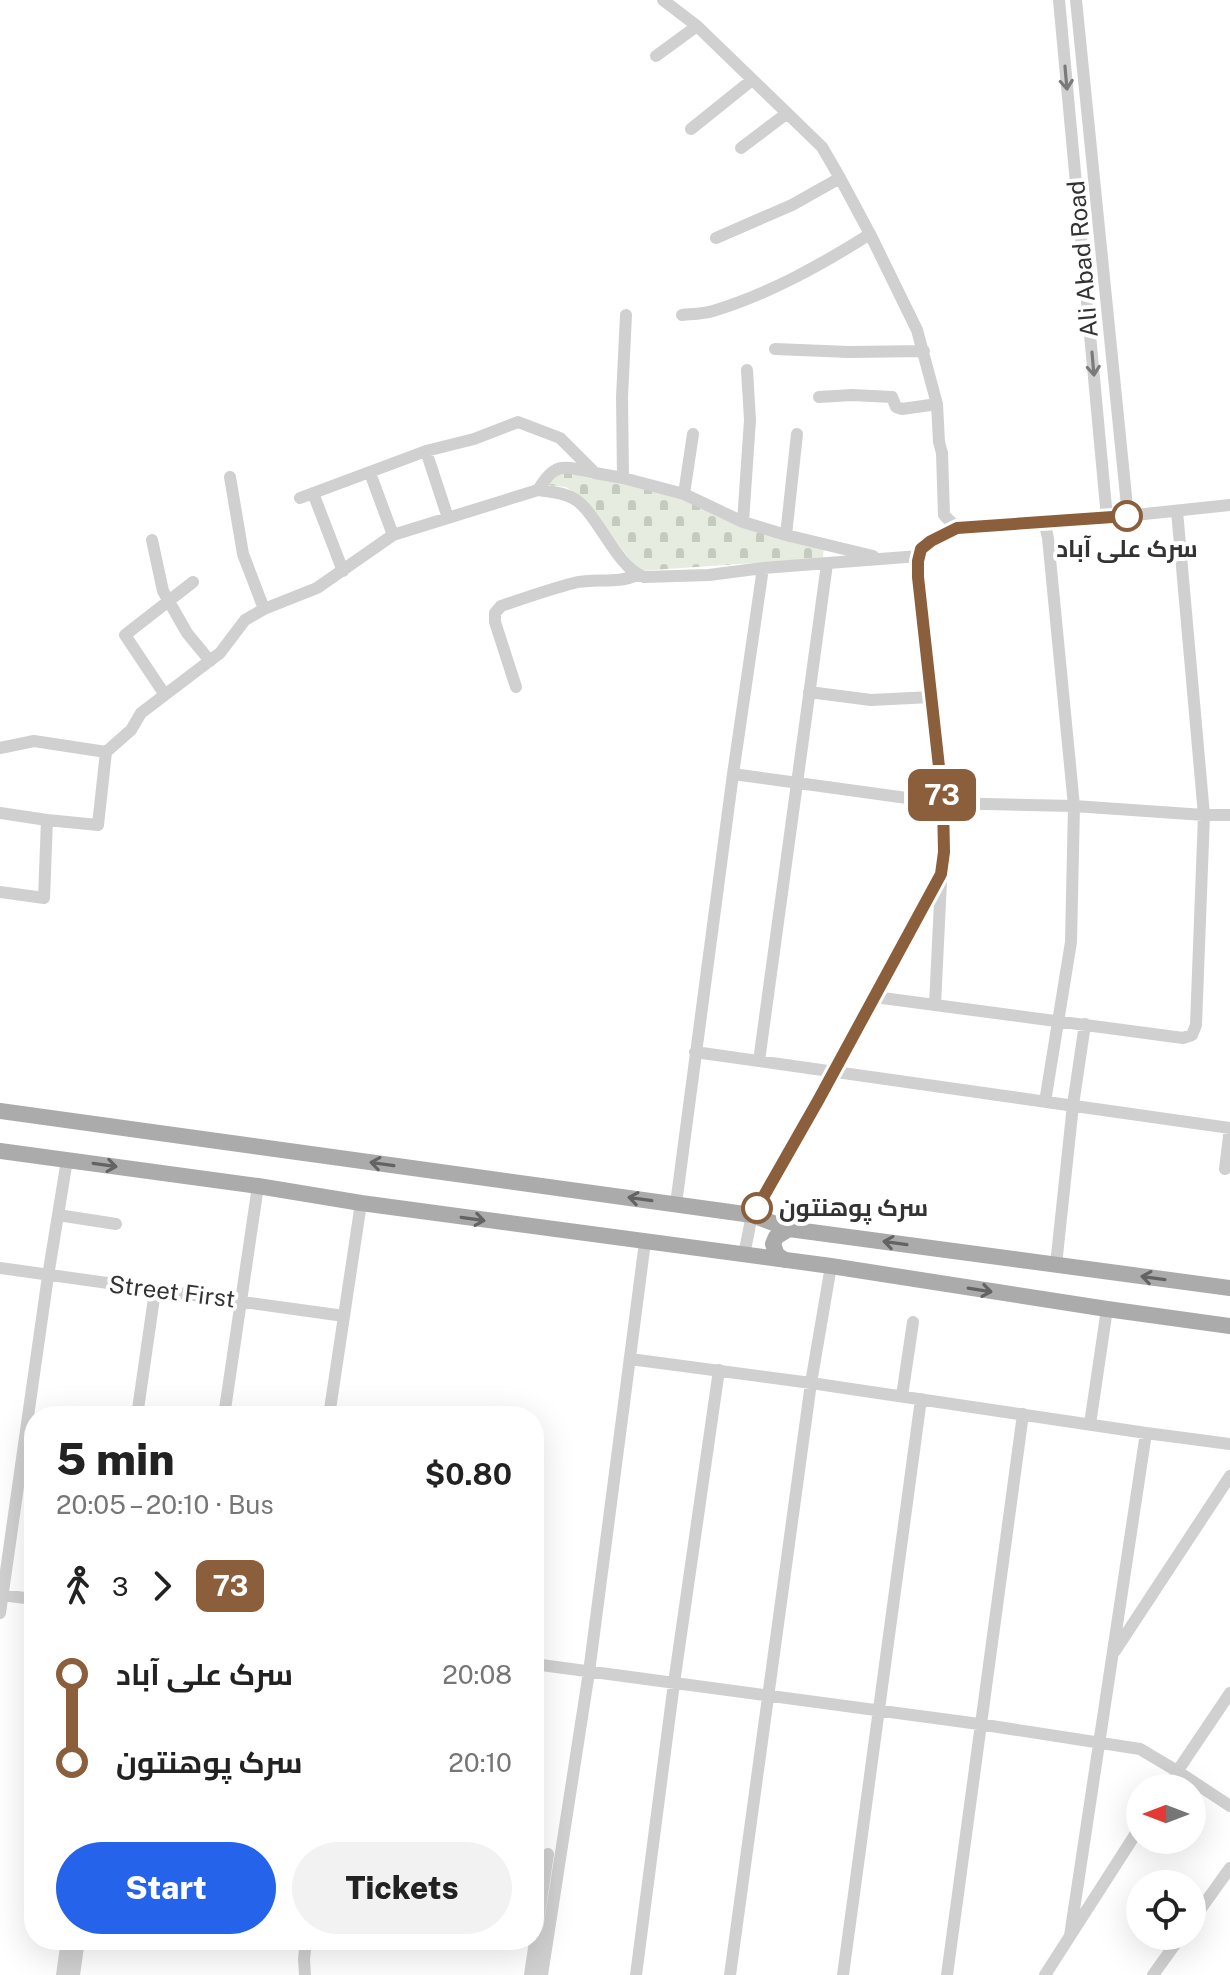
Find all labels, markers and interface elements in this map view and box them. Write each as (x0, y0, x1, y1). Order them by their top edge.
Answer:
one-way arrow (1059, 64, 1074, 91)
street label: Ali Abad Road (1061, 179, 1103, 339)
one-way arrow (1086, 350, 1101, 377)
marker: سرک علی آباد (1112, 501, 1142, 531)
place label: سرک علی آباد (1056, 534, 1198, 563)
line badge: 73 (906, 769, 978, 821)
text: 73 (924, 778, 960, 811)
one-way arrow (369, 1156, 396, 1171)
one-way arrow (92, 1158, 117, 1173)
one-way arrow (628, 1191, 653, 1206)
marker: سرک پوهنتون (742, 1193, 772, 1223)
place label: سرک پوهنتون (779, 1193, 928, 1225)
one-way arrow (459, 1211, 486, 1226)
one-way arrow (882, 1235, 909, 1250)
street label: Street First (107, 1269, 237, 1313)
one-way arrow (1141, 1270, 1166, 1285)
one-way arrow (967, 1283, 992, 1298)
text: 5 min (56, 1433, 175, 1485)
text: $0.80 (425, 1456, 512, 1492)
text: 20:05 – 20:10 · Bus (56, 1489, 274, 1520)
icon: walk (56, 1564, 100, 1608)
icon: forward (140, 1564, 184, 1608)
text: 73 (212, 1569, 248, 1602)
text: 3 (112, 1571, 128, 1602)
text: سرک علی آباد (116, 1656, 293, 1692)
text: 20:08 (442, 1659, 512, 1690)
text: سرک پوهنتون (116, 1744, 303, 1780)
text: 20:10 (448, 1747, 512, 1778)
north arrow (1126, 1774, 1206, 1854)
map controls (1126, 1774, 1206, 1950)
button: Start (56, 1842, 276, 1934)
button: Tickets (292, 1842, 512, 1934)
button: locate (1126, 1870, 1206, 1950)

